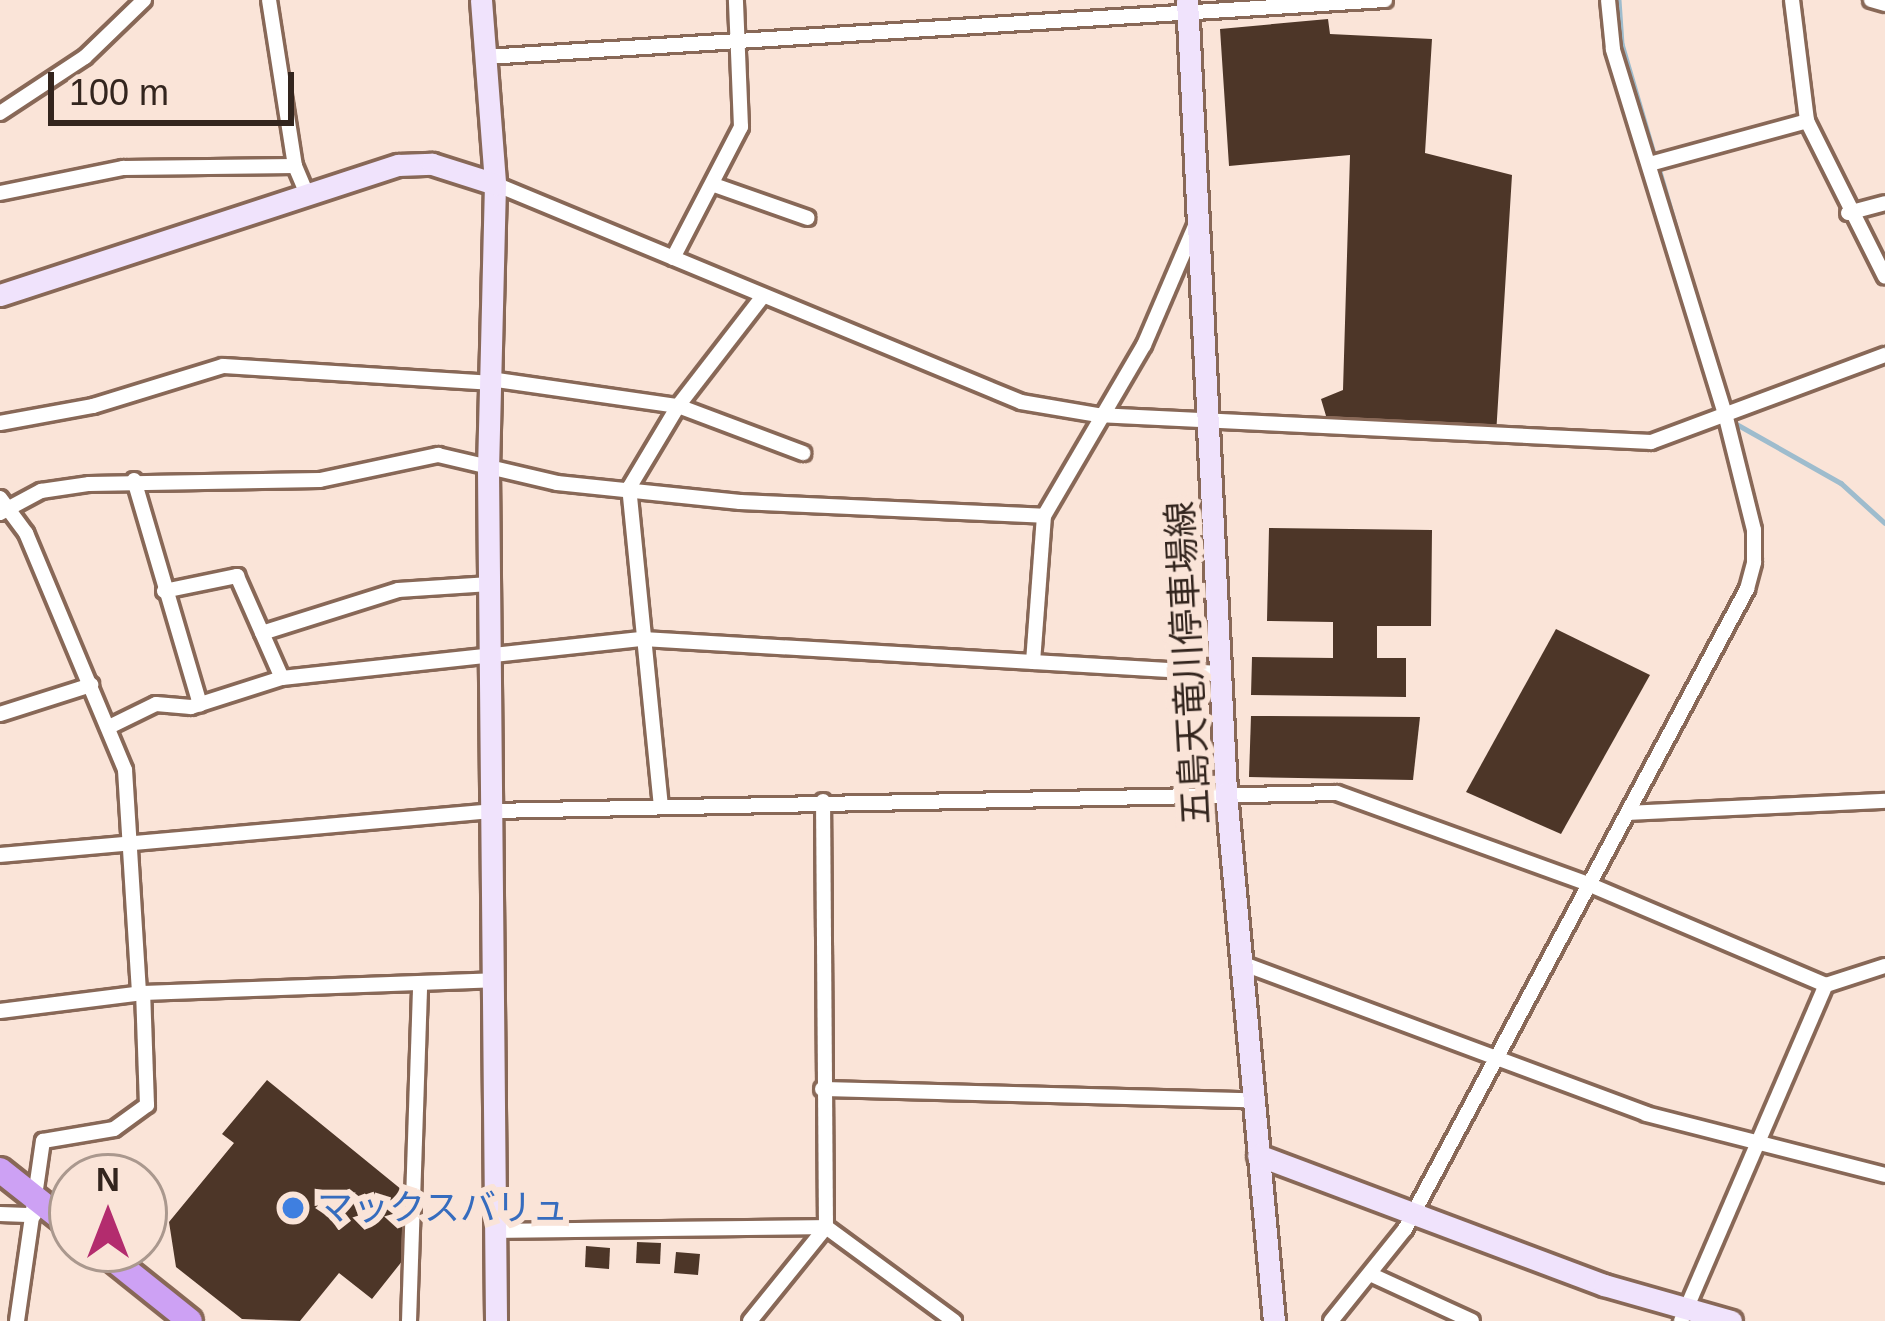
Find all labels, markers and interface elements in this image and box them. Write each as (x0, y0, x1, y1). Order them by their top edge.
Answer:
scale bar (54, 48, 300, 122)
text: 100 m (69, 72, 169, 113)
street label: 五島天竜川停車場線 (1158, 500, 1218, 826)
north arrow (48, 1153, 168, 1273)
text: N (96, 1161, 120, 1198)
place label: マックスバリュ (317, 1186, 569, 1230)
marker: マックスバリュ (280, 1195, 306, 1221)

